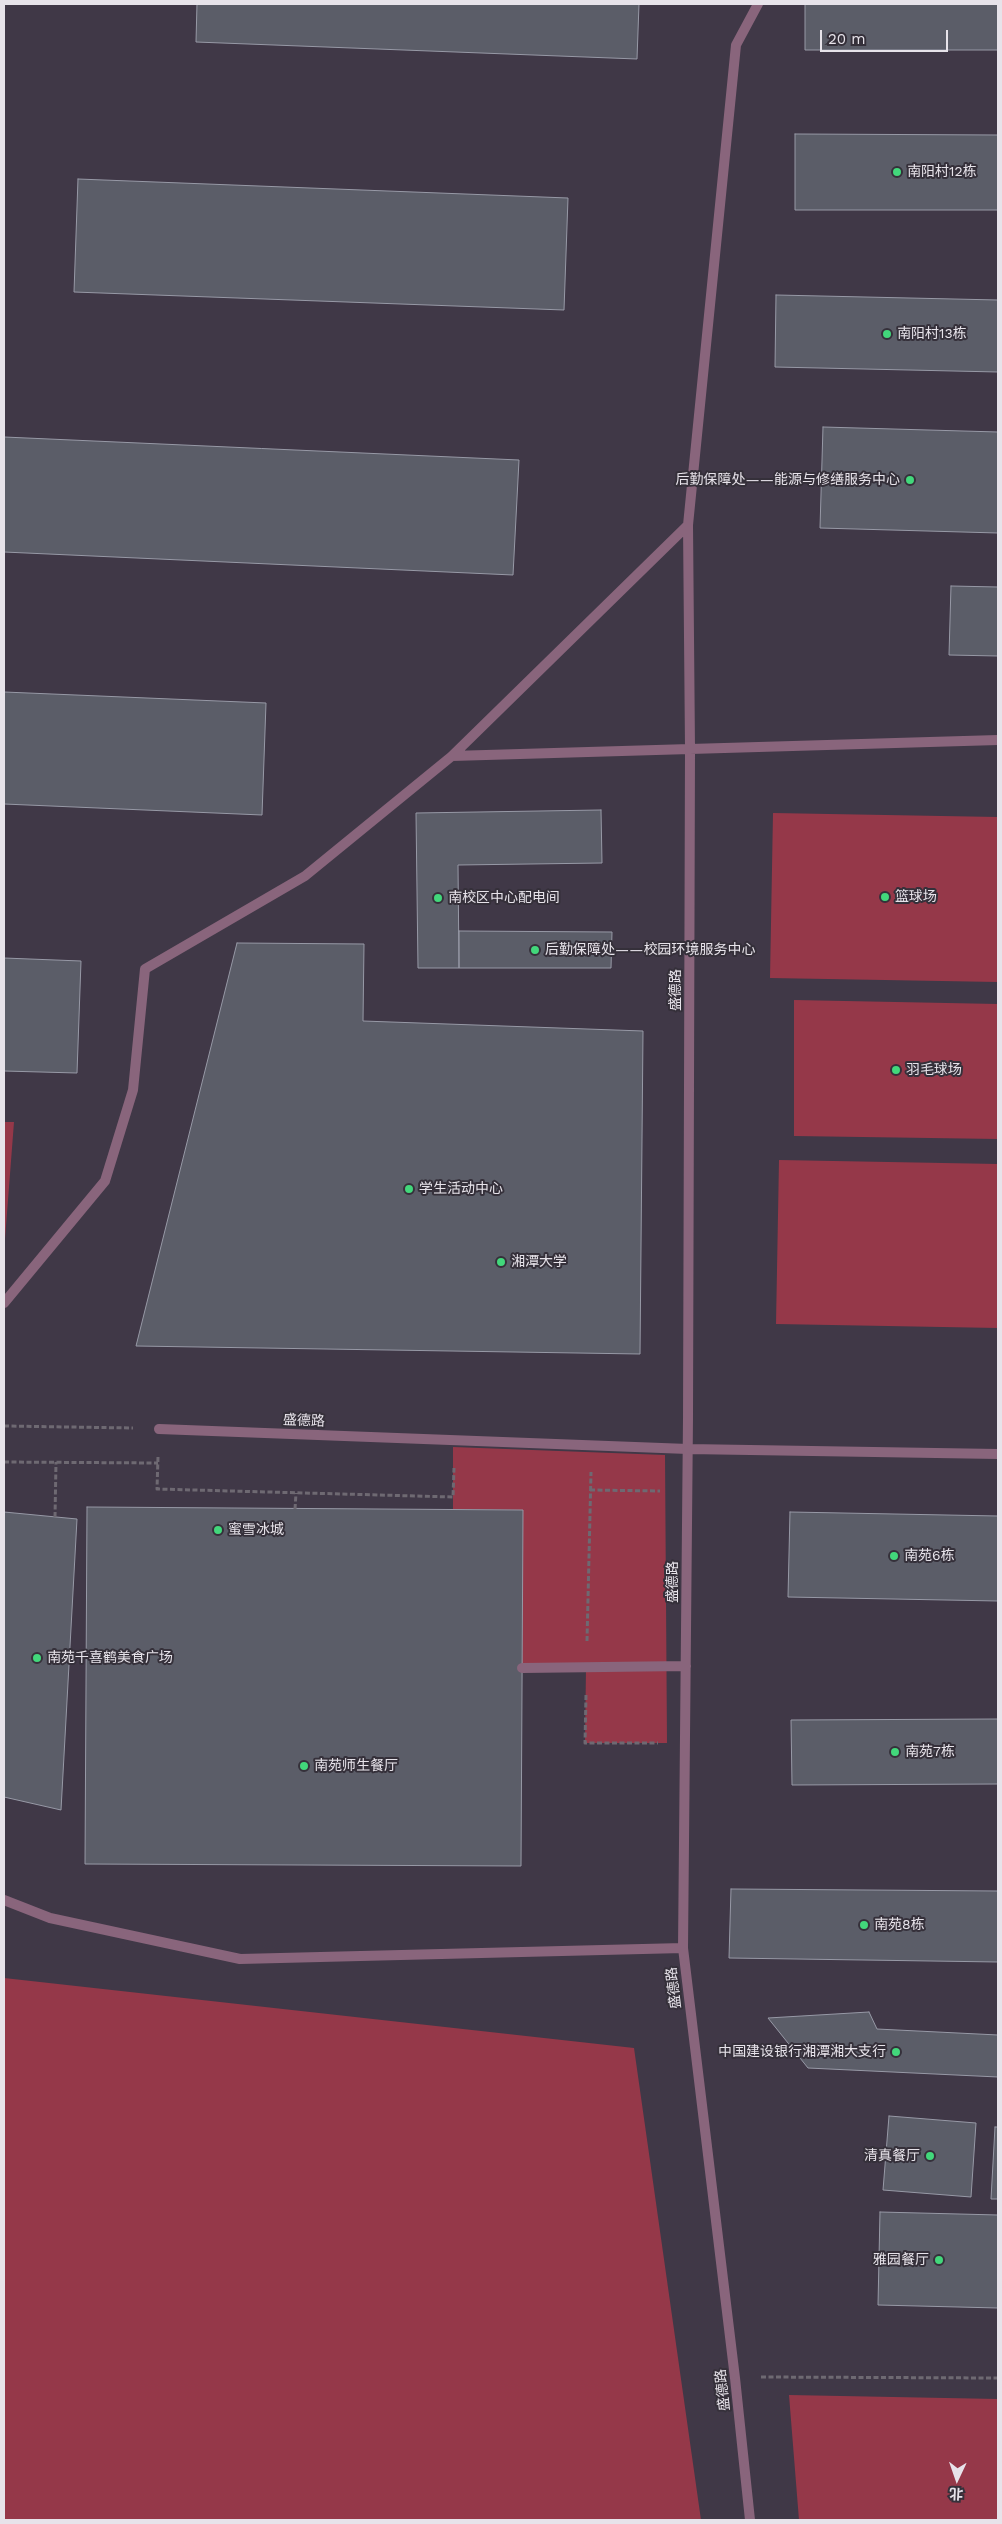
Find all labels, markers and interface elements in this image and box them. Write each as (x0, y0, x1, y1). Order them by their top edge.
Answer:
scale bar (822, 20, 950, 52)
text: 20 m (828, 30, 866, 48)
place label: 南阳村12栋 (907, 164, 977, 180)
marker: 南阳村12栋 (891, 166, 903, 178)
place label: 南阳村13栋 (897, 326, 967, 342)
marker: 南阳村13栋 (881, 328, 893, 340)
place label: 后勤保障处——能源与修缮服务中心 (676, 472, 900, 488)
marker: 后勤保障处——能源与修缮服务中心 (904, 474, 916, 486)
place label: 篮球场 (895, 889, 937, 905)
place label: 南校区中心配电间 (448, 890, 560, 906)
marker: 篮球场 (879, 891, 891, 903)
marker: 南校区中心配电间 (432, 892, 444, 904)
place label: 后勤保障处——校园环境服务中心 (545, 942, 755, 958)
marker: 后勤保障处——校园环境服务中心 (529, 944, 541, 956)
street label: 盛德路 (668, 969, 684, 1011)
place label: 羽毛球场 (906, 1062, 962, 1078)
marker: 羽毛球场 (890, 1064, 902, 1076)
place label: 学生活动中心 (419, 1181, 503, 1197)
marker: 学生活动中心 (403, 1183, 415, 1195)
place label: 湘潭大学 (511, 1254, 567, 1270)
marker: 湘潭大学 (495, 1256, 507, 1268)
street label: 盛德路 (283, 1412, 325, 1430)
place label: 蜜雪冰城 (228, 1522, 284, 1538)
marker: 蜜雪冰城 (212, 1524, 224, 1536)
place label: 南苑6栋 (904, 1548, 955, 1564)
marker: 南苑6栋 (888, 1550, 900, 1562)
street label: 盛德路 (665, 1561, 681, 1603)
place label: 南苑千喜鹤美食广场 (47, 1650, 173, 1666)
marker: 南苑千喜鹤美食广场 (31, 1652, 43, 1664)
place label: 南苑7栋 (905, 1744, 955, 1760)
marker: 南苑7栋 (889, 1746, 901, 1758)
place label: 南苑师生餐厅 (314, 1758, 398, 1774)
marker: 南苑师生餐厅 (298, 1760, 310, 1772)
place label: 南苑8栋 (874, 1917, 925, 1933)
marker: 南苑8栋 (858, 1919, 870, 1931)
street label: 盛德路 (663, 1966, 685, 2010)
place label: 中国建设银行湘潭湘大支行 (718, 2044, 886, 2060)
marker: 中国建设银行湘潭湘大支行 (890, 2046, 902, 2058)
place label: 清真餐厅 (864, 2148, 920, 2164)
marker: 清真餐厅 (924, 2150, 936, 2162)
place label: 雅园餐厅 (873, 2252, 929, 2268)
marker: 雅园餐厅 (933, 2254, 945, 2266)
street label: 盛德路 (712, 2368, 734, 2412)
north arrow (932, 2454, 982, 2504)
text: 北 (949, 2486, 964, 2502)

